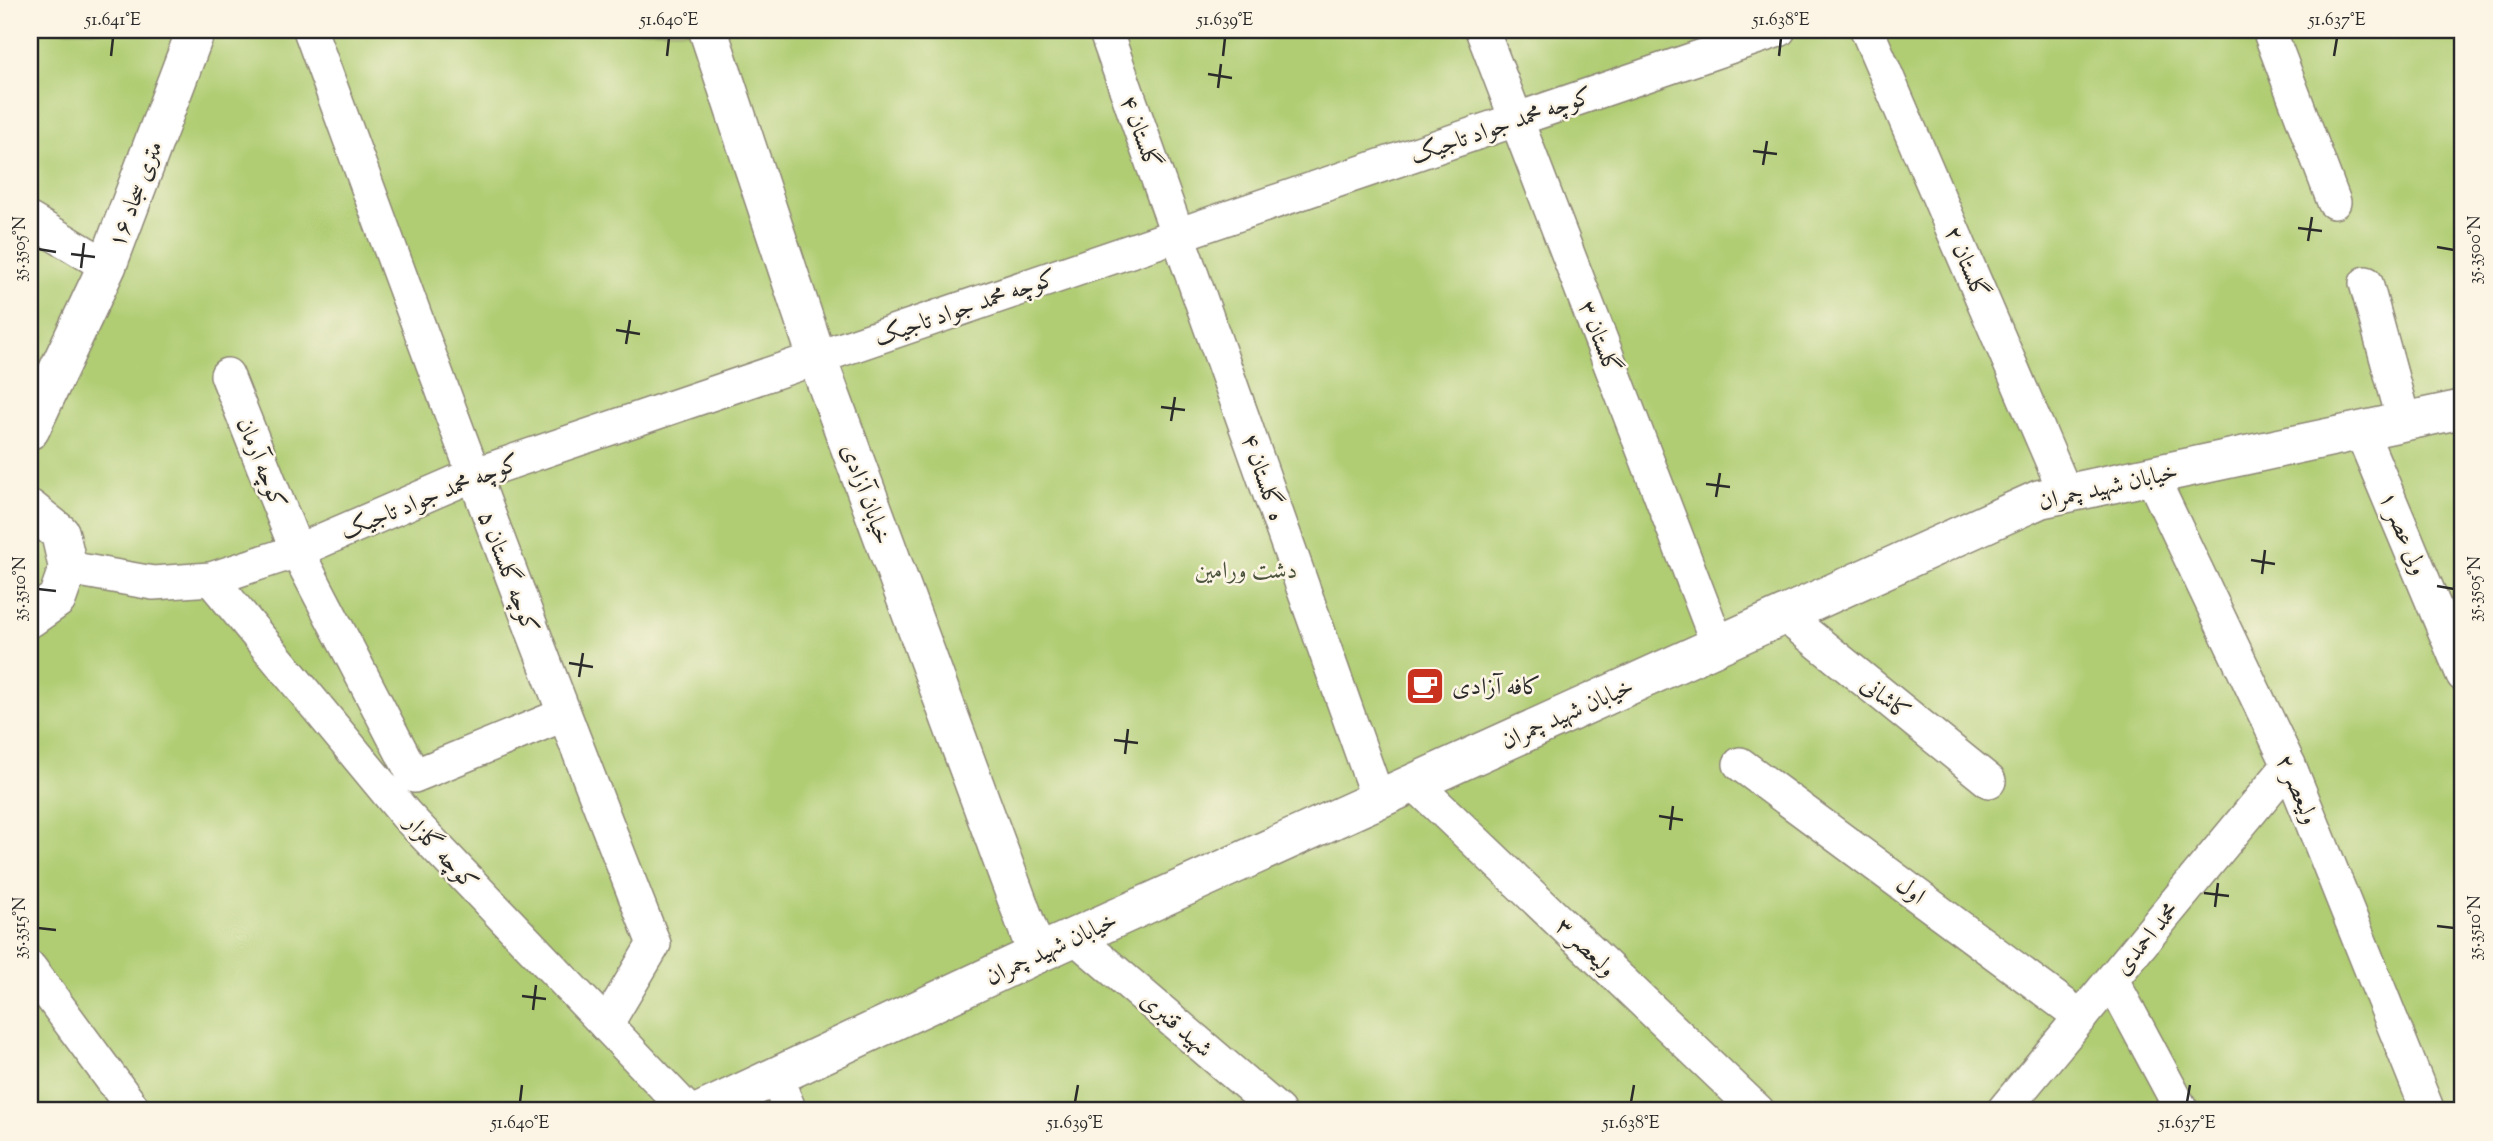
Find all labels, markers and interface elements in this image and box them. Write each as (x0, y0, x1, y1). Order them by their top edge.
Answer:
text: 51.641°E (84, 8, 141, 34)
text: 51.640°E (639, 8, 698, 34)
text: 51.639°E (1196, 8, 1253, 34)
text: 51.638°E (1751, 8, 1810, 34)
text: 51.637°E (2307, 8, 2366, 34)
street label: کوچه محمد جواد تاجیک (1406, 80, 1597, 174)
street label: گلستان ۴ (1110, 91, 1168, 174)
street label: ۱۶ متری سجاد (101, 136, 173, 253)
text: 35.3500°N (2463, 215, 2489, 285)
text: 35.3505°N (8, 216, 34, 282)
street label: گلستان ۲ (1935, 221, 1996, 305)
street label: کوچه محمد جواد تاجیک (870, 262, 1061, 356)
street label: گلستان ۳ (1569, 296, 1628, 380)
street label: کوچه آرمان (226, 413, 294, 515)
street label: ه گلستان ۴ (1231, 429, 1293, 526)
street label: خیابان آزادی (831, 439, 899, 550)
street label: کوچه محمد جواد تاجیک (336, 446, 526, 549)
street label: خیابان شهید چمران (2035, 455, 2182, 521)
street label: ولی عصر ۱ (2369, 487, 2435, 581)
street label: کوچه گلستان ۵ (468, 506, 546, 639)
park label: دشت ورامین (1195, 555, 1297, 589)
text: 35.3510°N (8, 556, 34, 622)
text: 35.3505°N (2463, 556, 2489, 622)
cafe icon: کافه آزادی (1404, 665, 1446, 707)
street label: کاشانی (1853, 669, 1917, 730)
street label: خیابان شهید چمران (1496, 670, 1640, 759)
place label: کافه آزادی (1452, 671, 1541, 705)
street label: ولیعصر ۲ (2266, 749, 2326, 830)
street label: کوچه گلزار (394, 806, 485, 900)
street label: اول (1888, 869, 1932, 914)
street label: محمد احمدی (2107, 895, 2188, 983)
text: 35.3510°N (2463, 895, 2489, 961)
text: 35.3515°N (8, 897, 34, 959)
street label: خیابان شهید چمران (980, 904, 1123, 995)
street label: ولیعصر ۳ (1547, 911, 1623, 986)
street label: شهید قنبری (1132, 984, 1219, 1067)
text: 51.640°E (490, 1111, 549, 1137)
text: 51.639°E (1046, 1111, 1103, 1137)
text: 51.638°E (1601, 1111, 1660, 1137)
text: 51.637°E (2157, 1111, 2216, 1137)

